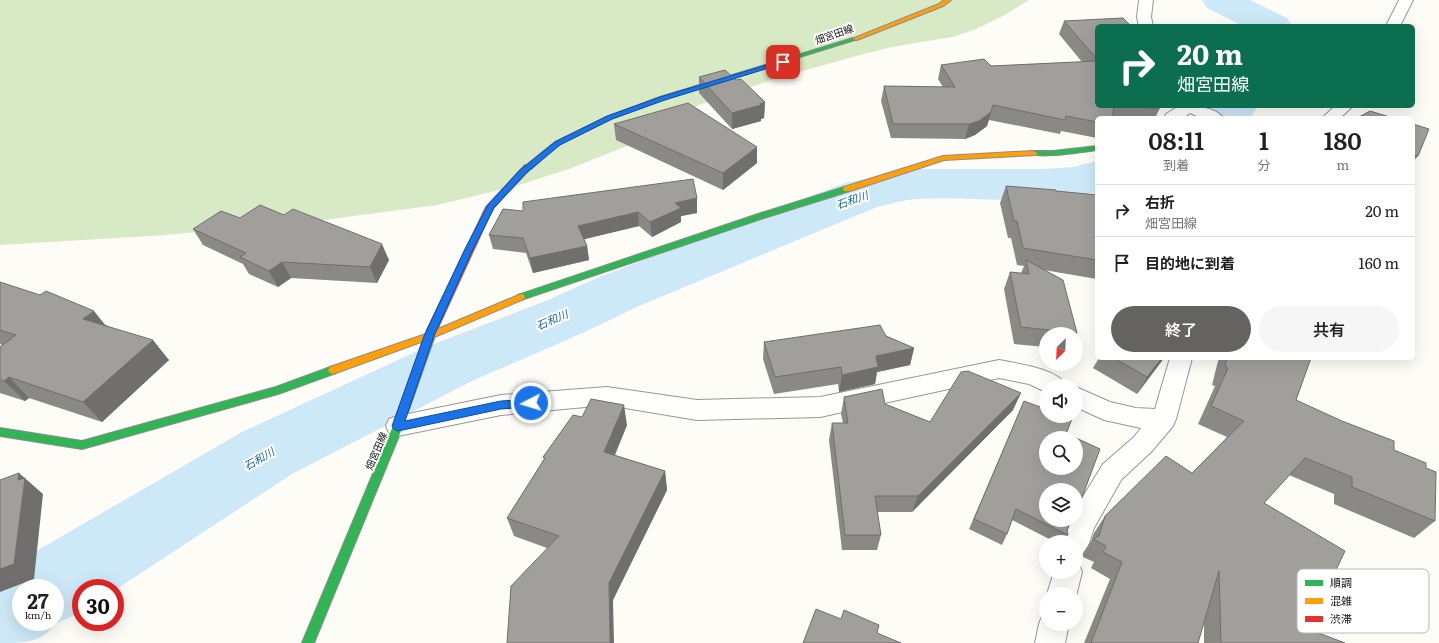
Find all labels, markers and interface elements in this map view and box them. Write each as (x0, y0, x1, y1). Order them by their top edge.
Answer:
street label: 畑宮田線 (812, 20, 855, 47)
text: 20 m (1177, 32, 1243, 74)
icon: right (1111, 40, 1163, 92)
pin (766, 45, 800, 79)
icon: arrive (772, 51, 794, 73)
text: 畑宮田線 (1177, 70, 1249, 97)
text: 08:11 (1148, 122, 1204, 157)
text: 1 (1259, 122, 1269, 157)
text: 180 (1324, 122, 1362, 157)
text: 到着 (1163, 155, 1189, 174)
text: 分 (1257, 155, 1270, 174)
text: m (1336, 155, 1349, 174)
water label: 石和川 (833, 186, 871, 212)
text: 右折 (1145, 190, 1175, 213)
text: 20 m (1365, 199, 1399, 222)
icon: right (1111, 200, 1133, 222)
text: 畑宮田線 (1145, 213, 1197, 232)
text: 目的地に到着 (1145, 251, 1235, 274)
text: 160 m (1359, 251, 1399, 274)
icon: arrive (1111, 252, 1133, 274)
water label: 石和川 (533, 305, 571, 333)
button: 終了 (1111, 306, 1251, 352)
button: 共有 (1259, 306, 1399, 352)
north arrow (1039, 327, 1083, 371)
map controls (1039, 327, 1083, 631)
button: sound (1039, 379, 1083, 423)
position arrow (510, 382, 552, 424)
street label: 畑宮田線 (361, 429, 390, 472)
button: search (1039, 431, 1083, 475)
water label: 石和川 (240, 442, 278, 473)
button: layers (1039, 483, 1083, 527)
button: + (1039, 535, 1083, 579)
legend (1297, 569, 1429, 633)
text: 順調 (1330, 574, 1352, 590)
speed limit sign: 30 (72, 579, 124, 631)
text: 27 (27, 585, 49, 615)
button: − (1039, 587, 1083, 631)
text: 混雑 (1330, 592, 1352, 608)
text: km/h (25, 607, 51, 622)
text: 渋滞 (1330, 610, 1352, 626)

